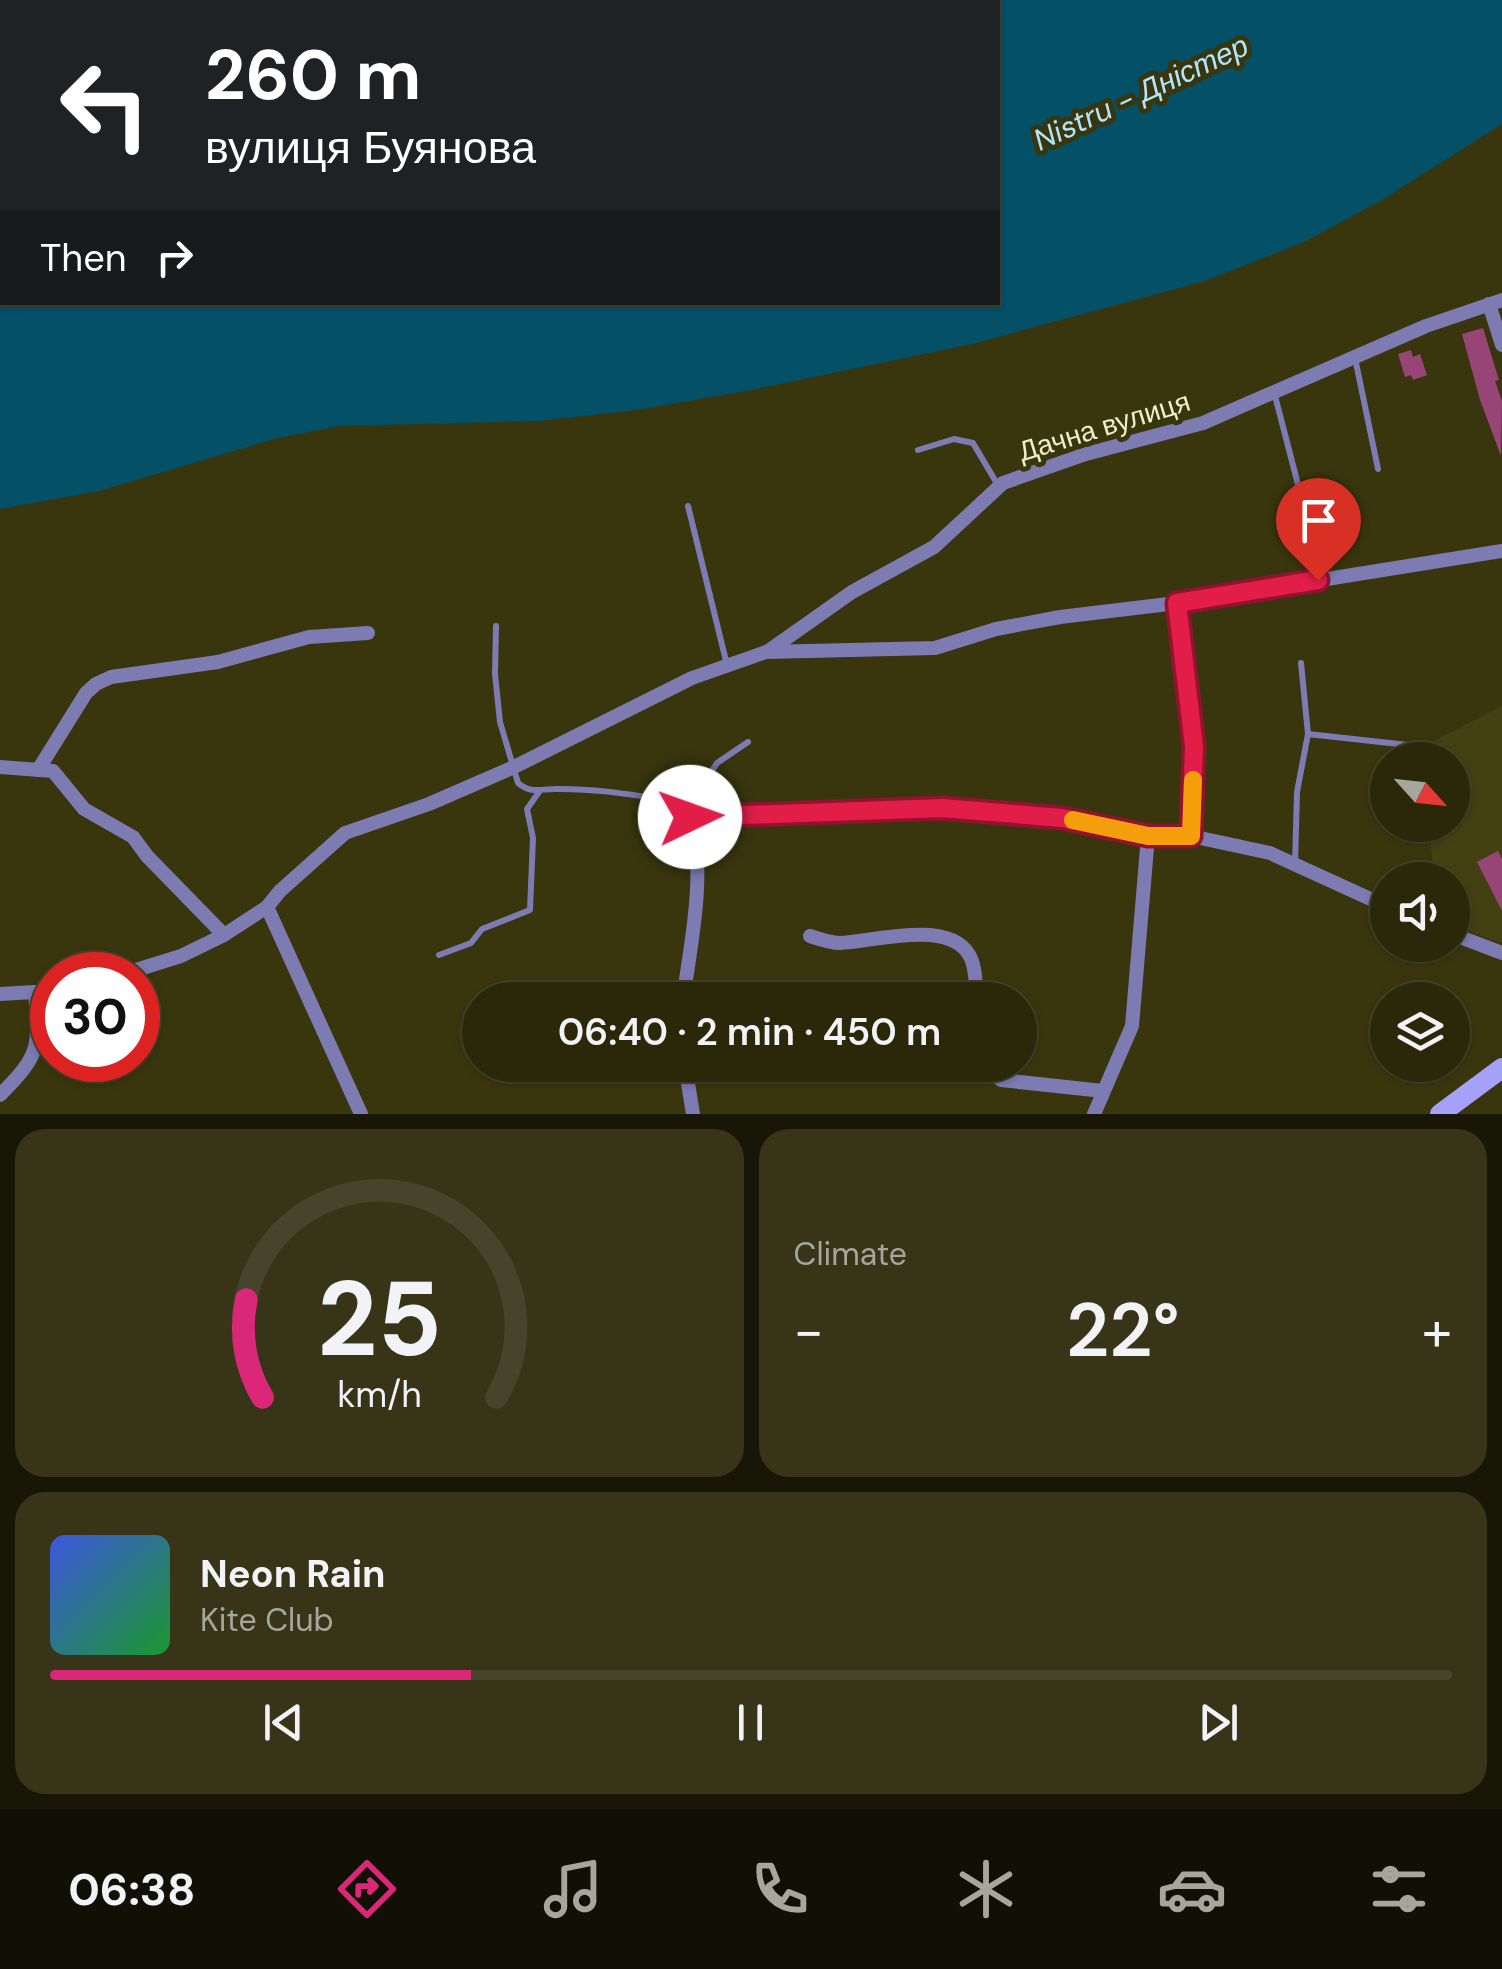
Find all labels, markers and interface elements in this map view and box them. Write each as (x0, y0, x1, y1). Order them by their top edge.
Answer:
water label: Nistru - Дністер (1027, 26, 1254, 159)
text: 260 m (205, 30, 421, 121)
icon: left (40, 40, 170, 170)
text: вулиця Буянова (205, 118, 536, 177)
icon: right (147, 230, 202, 285)
text: Then (40, 233, 127, 283)
street label: Дачна вулиця (1014, 383, 1195, 470)
pin (1276, 478, 1361, 581)
icon: arrive (1291, 493, 1346, 548)
north arrow (1370, 742, 1470, 842)
map controls (1370, 742, 1470, 1082)
position arrow (638, 765, 742, 869)
button: sound (1370, 862, 1470, 962)
speed limit sign: 30 (30, 952, 160, 1082)
button: layers (1370, 982, 1470, 1082)
text: 06:40 · 2 min · 450 m (558, 1007, 941, 1057)
text: Climate (794, 1233, 907, 1275)
text: 25 (317, 1252, 442, 1387)
text: 22° (1066, 1282, 1179, 1379)
text: − (794, 1295, 824, 1367)
text: + (1422, 1295, 1452, 1367)
text: km/h (337, 1372, 421, 1418)
text: Neon Rain (200, 1549, 385, 1599)
text: Kite Club (200, 1599, 334, 1641)
icon: previous (256, 1695, 311, 1750)
icon: pause (723, 1695, 778, 1750)
icon: next (1191, 1695, 1246, 1750)
icon: directions (332, 1854, 402, 1924)
icon: music (538, 1854, 608, 1924)
icon: phone (745, 1854, 815, 1924)
icon: climate (951, 1854, 1021, 1924)
icon: car (1157, 1854, 1227, 1924)
icon: filters (1364, 1854, 1434, 1924)
text: 06:38 (68, 1860, 195, 1919)

